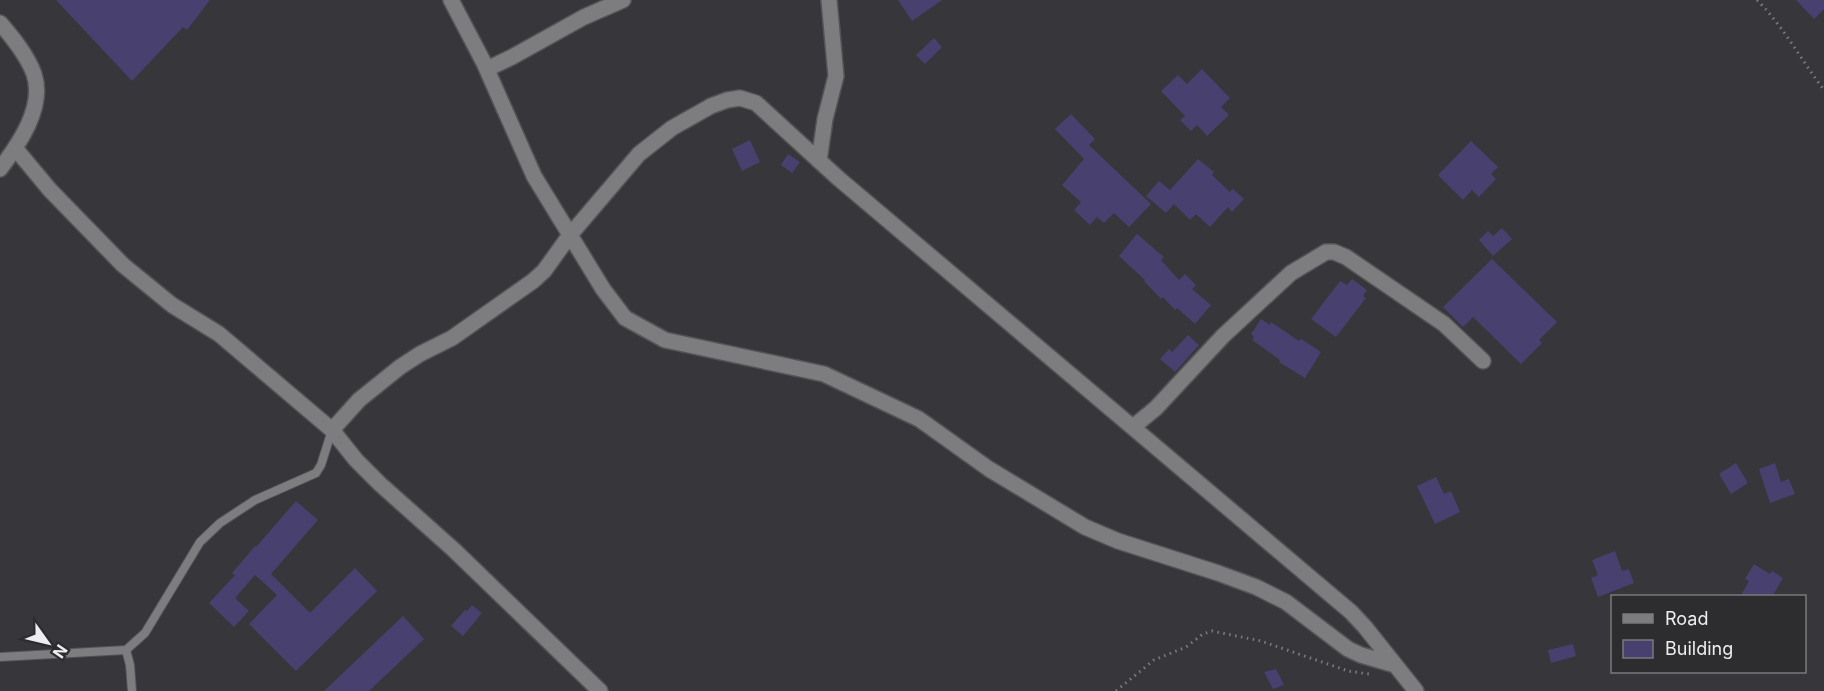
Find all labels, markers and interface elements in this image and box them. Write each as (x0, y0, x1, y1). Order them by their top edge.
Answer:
legend (1611, 595, 1806, 673)
text: Road (1665, 608, 1708, 629)
north arrow (18, 613, 78, 673)
text: Building (1665, 638, 1733, 659)
text: N (49, 641, 72, 662)

